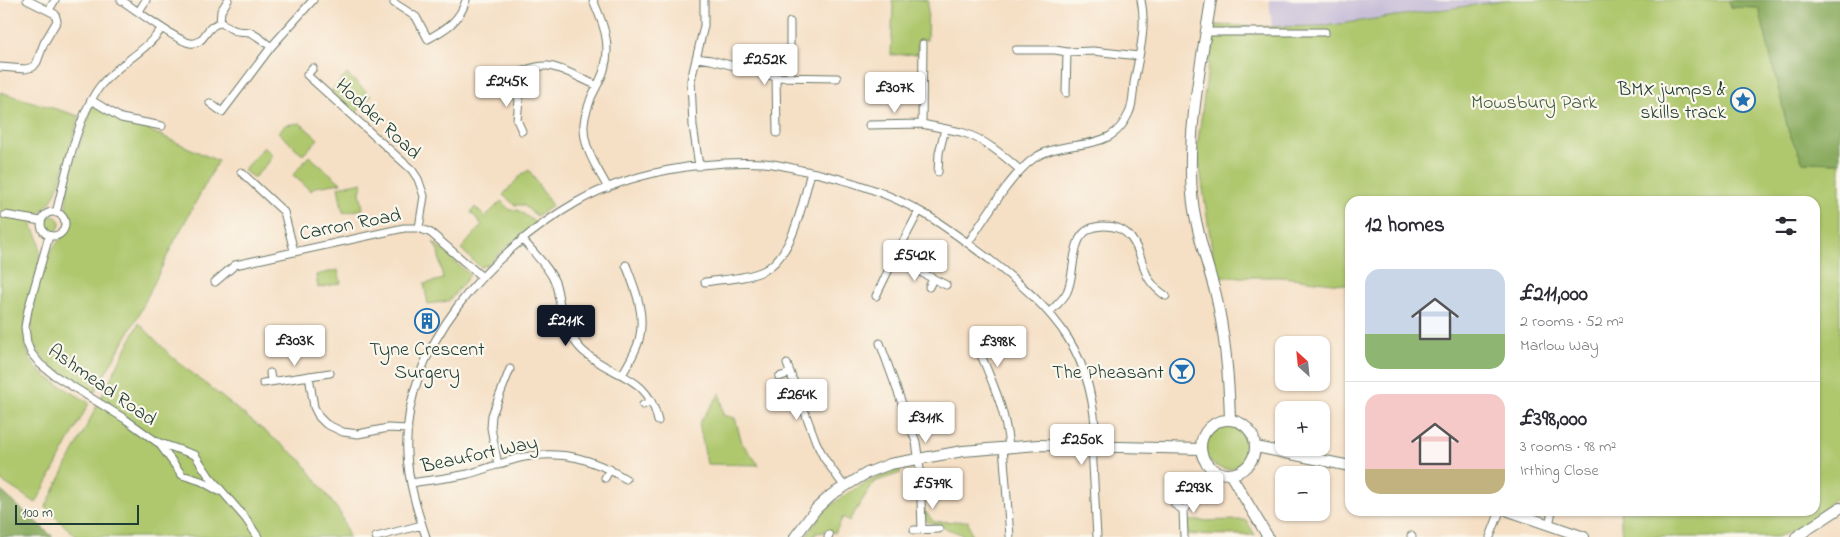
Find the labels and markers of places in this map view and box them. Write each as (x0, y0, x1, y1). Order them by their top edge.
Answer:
pin: £252K (730, 44, 800, 86)
pin: £245K (472, 66, 542, 108)
pin: £307K (860, 72, 930, 114)
place label: BMX jumps & skills track (1617, 76, 1726, 128)
place icon: BMX jumps & skills track (1730, 87, 1756, 113)
pin: £542K (880, 240, 950, 282)
pin: £211K (531, 304, 601, 347)
building icon: Tyne Crescent Surgery (414, 308, 440, 334)
pin: £303K (260, 324, 330, 367)
pin: £398K (963, 326, 1033, 368)
place label: Tyne Crescent Surgery (369, 336, 485, 389)
bar icon: The Pheasant (1169, 358, 1195, 384)
place label: The Pheasant (1052, 359, 1164, 388)
pin: £264K (762, 378, 832, 421)
pin: £311K (891, 402, 961, 444)
pin: £250K (1047, 424, 1117, 466)
pin: £579K (898, 468, 968, 510)
pin: £293K (1159, 472, 1229, 514)

